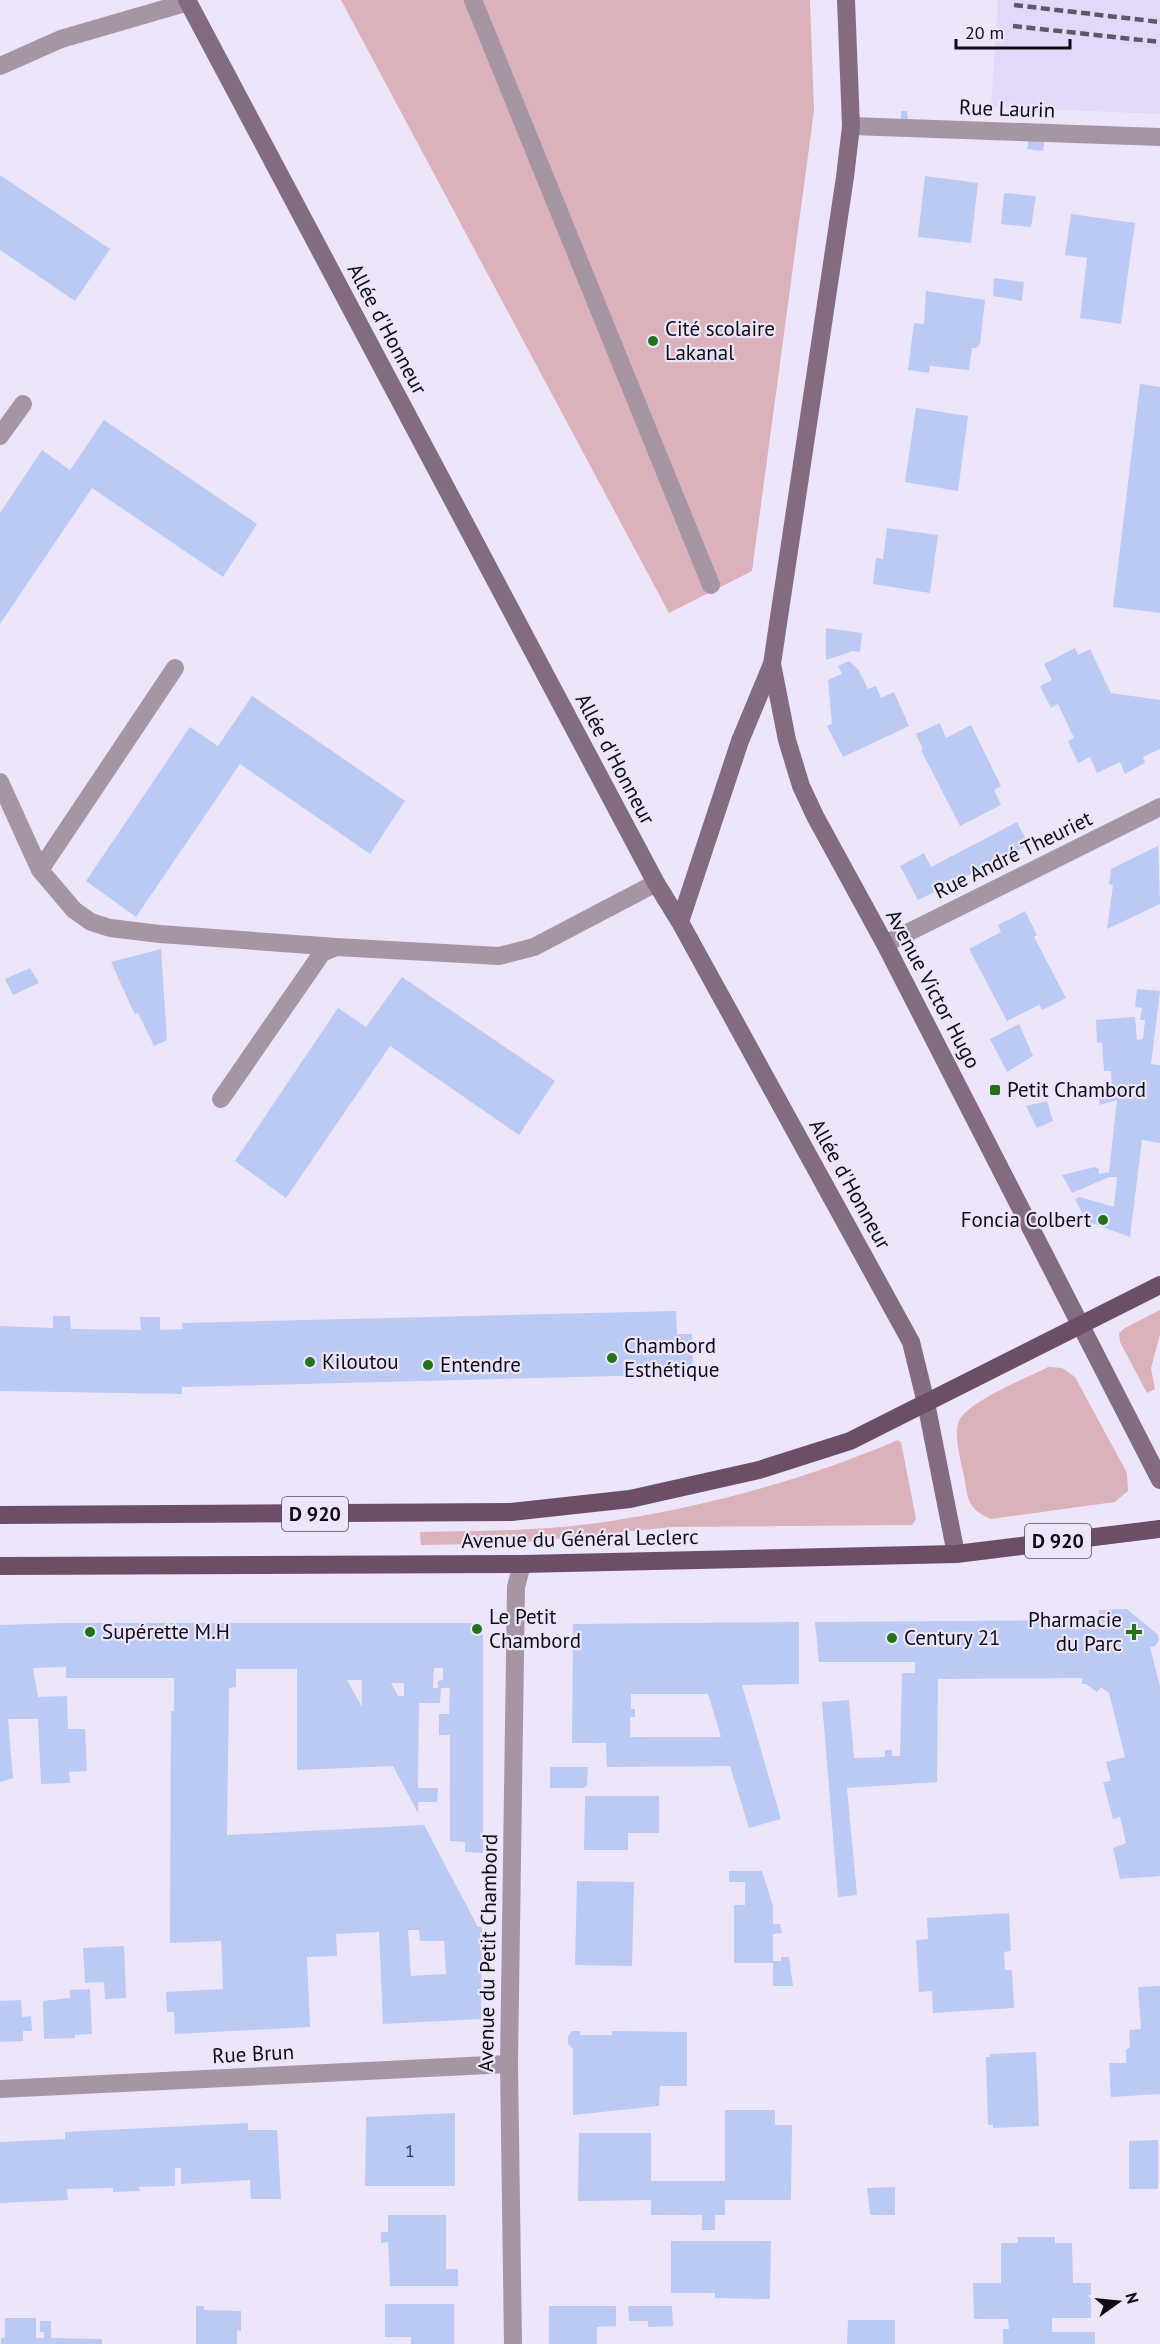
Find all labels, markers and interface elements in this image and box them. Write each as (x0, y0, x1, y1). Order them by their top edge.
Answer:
scale bar (956, 12, 1070, 50)
text: 20 m (965, 21, 1004, 44)
street label: Rue Laurin (958, 93, 1056, 124)
street label: Allée d'Honneur (342, 259, 433, 399)
place label: Cité scolaire Lakanal (665, 315, 775, 366)
marker: Cité scolaire Lakanal (646, 334, 660, 348)
street label: Allée d'Honneur (570, 689, 661, 829)
street label: Rue André Theuriet (929, 805, 1096, 905)
street label: Avenue Victor Hugo (880, 905, 987, 1073)
place label: Petit Chambord (1007, 1076, 1146, 1103)
marker: Petit Chambord (988, 1083, 1002, 1097)
street label: Allée d'Honneur (804, 1114, 897, 1254)
place label: Foncia Colbert (961, 1206, 1091, 1233)
marker: Foncia Colbert (1096, 1213, 1110, 1227)
place label: Chambord Esthétique (624, 1332, 719, 1383)
place label: Kiloutou (322, 1348, 399, 1375)
place label: Entendre (440, 1351, 521, 1378)
marker: Chambord Esthétique (605, 1351, 619, 1365)
marker: Kiloutou (303, 1355, 317, 1369)
marker: Entendre (421, 1358, 435, 1372)
road number: D 920 (282, 1497, 348, 1531)
street label: Avenue du Général Leclerc (461, 1523, 699, 1554)
road number: D 920 (1025, 1524, 1091, 1558)
place label: Le Petit Chambord (489, 1603, 581, 1654)
place label: Pharmacie du Parc (1028, 1606, 1122, 1657)
place label: Supérette M.H (102, 1618, 230, 1645)
marker: Le Petit Chambord (470, 1622, 484, 1636)
place label: Century 21 (904, 1624, 1001, 1651)
marker: Supérette M.H (83, 1625, 97, 1639)
marker: Pharmacie du Parc (1127, 1625, 1141, 1639)
marker: Century 21 (885, 1631, 899, 1645)
street label: Avenue du Petit Chambord (472, 1834, 503, 2072)
street label: Rue Brun (211, 2038, 295, 2069)
house number: 1 (405, 2139, 415, 2162)
north arrow (1088, 2272, 1148, 2332)
text: N (1121, 2290, 1144, 2306)

